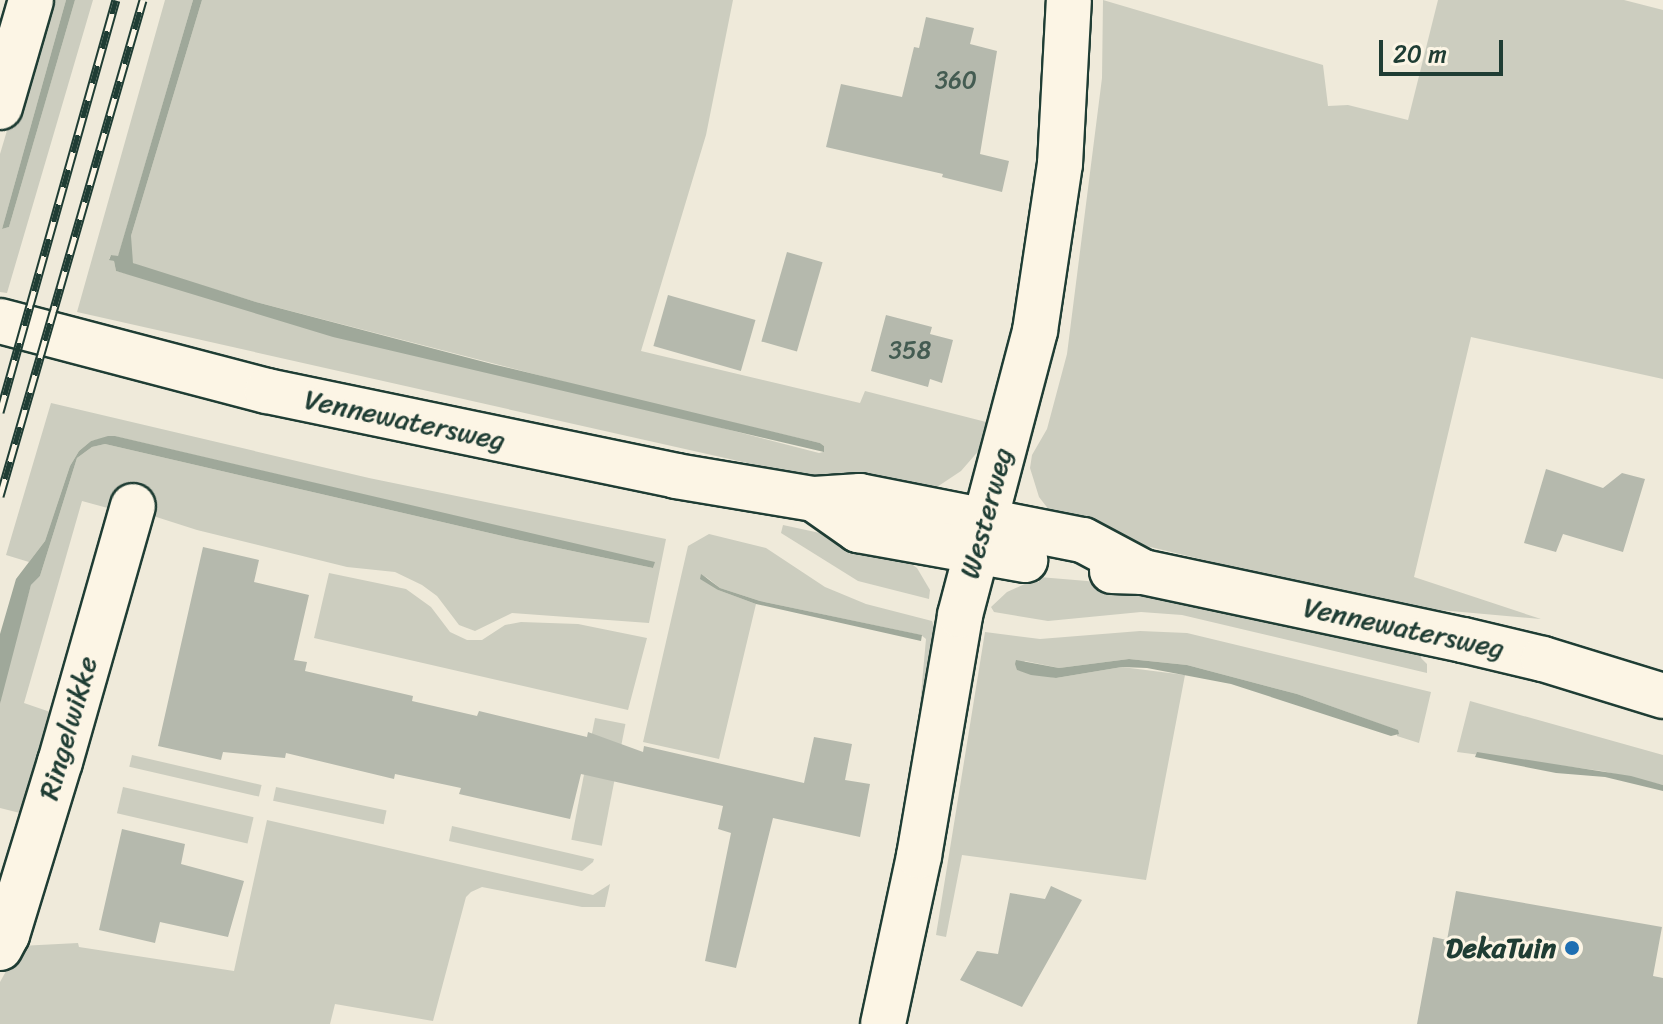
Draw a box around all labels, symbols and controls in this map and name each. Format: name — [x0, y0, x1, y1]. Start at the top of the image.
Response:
scale bar — [1383, 24, 1507, 74]
text: 20 m — [1393, 33, 1447, 75]
house number: 360 — [935, 67, 977, 95]
house number: 358 — [889, 337, 931, 365]
street label: Vennewatersweg — [302, 382, 508, 458]
street label: Westerweg — [952, 444, 1020, 582]
street label: Vennewatersweg — [1301, 590, 1507, 666]
street label: Ringelwikke — [32, 652, 104, 804]
place label: DekaTuin — [1446, 931, 1556, 965]
marker: DekaTuin — [1563, 939, 1581, 957]

